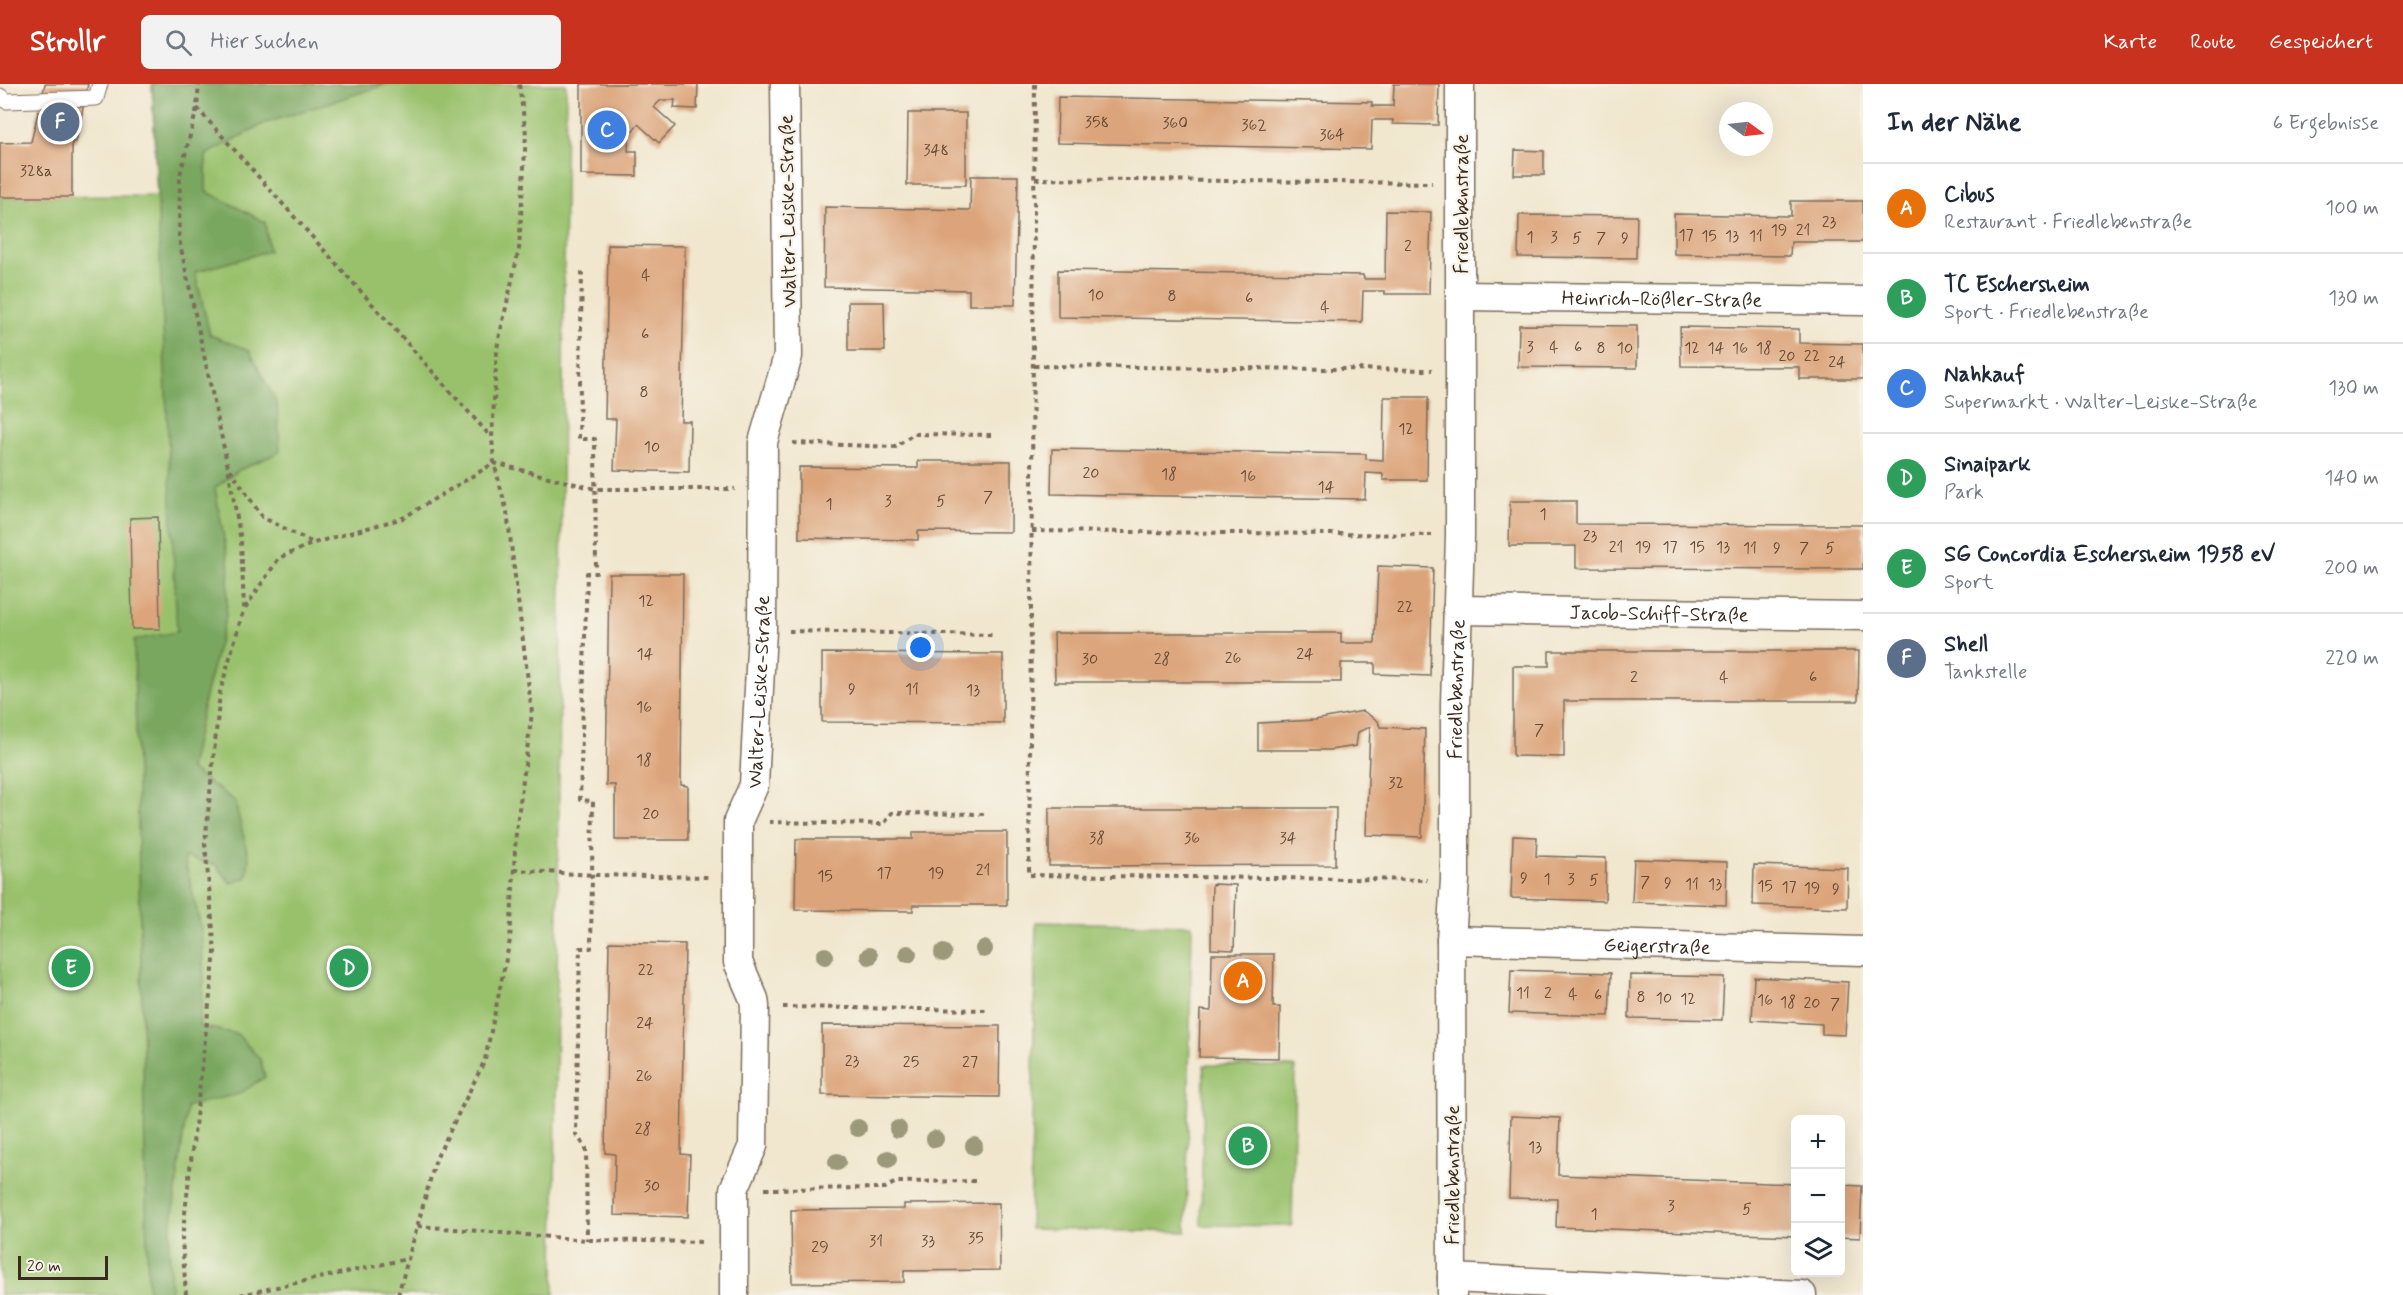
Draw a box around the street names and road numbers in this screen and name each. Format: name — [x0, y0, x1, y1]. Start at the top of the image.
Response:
street label: Walter-Leiske-Straße — [773, 114, 804, 308]
street label: Friedlebenstraße — [1449, 134, 1476, 274]
street label: Heinrich-Rößler-Straße — [1561, 285, 1763, 315]
street label: Walter-Leiske-Straße — [742, 595, 777, 789]
street label: Jacob-Schiff-Straße — [1569, 600, 1749, 629]
street label: Friedlebenstraße — [1443, 619, 1473, 759]
street label: Geigerstraße — [1603, 932, 1711, 962]
street label: Friedlebenstraße — [1440, 1105, 1467, 1245]

